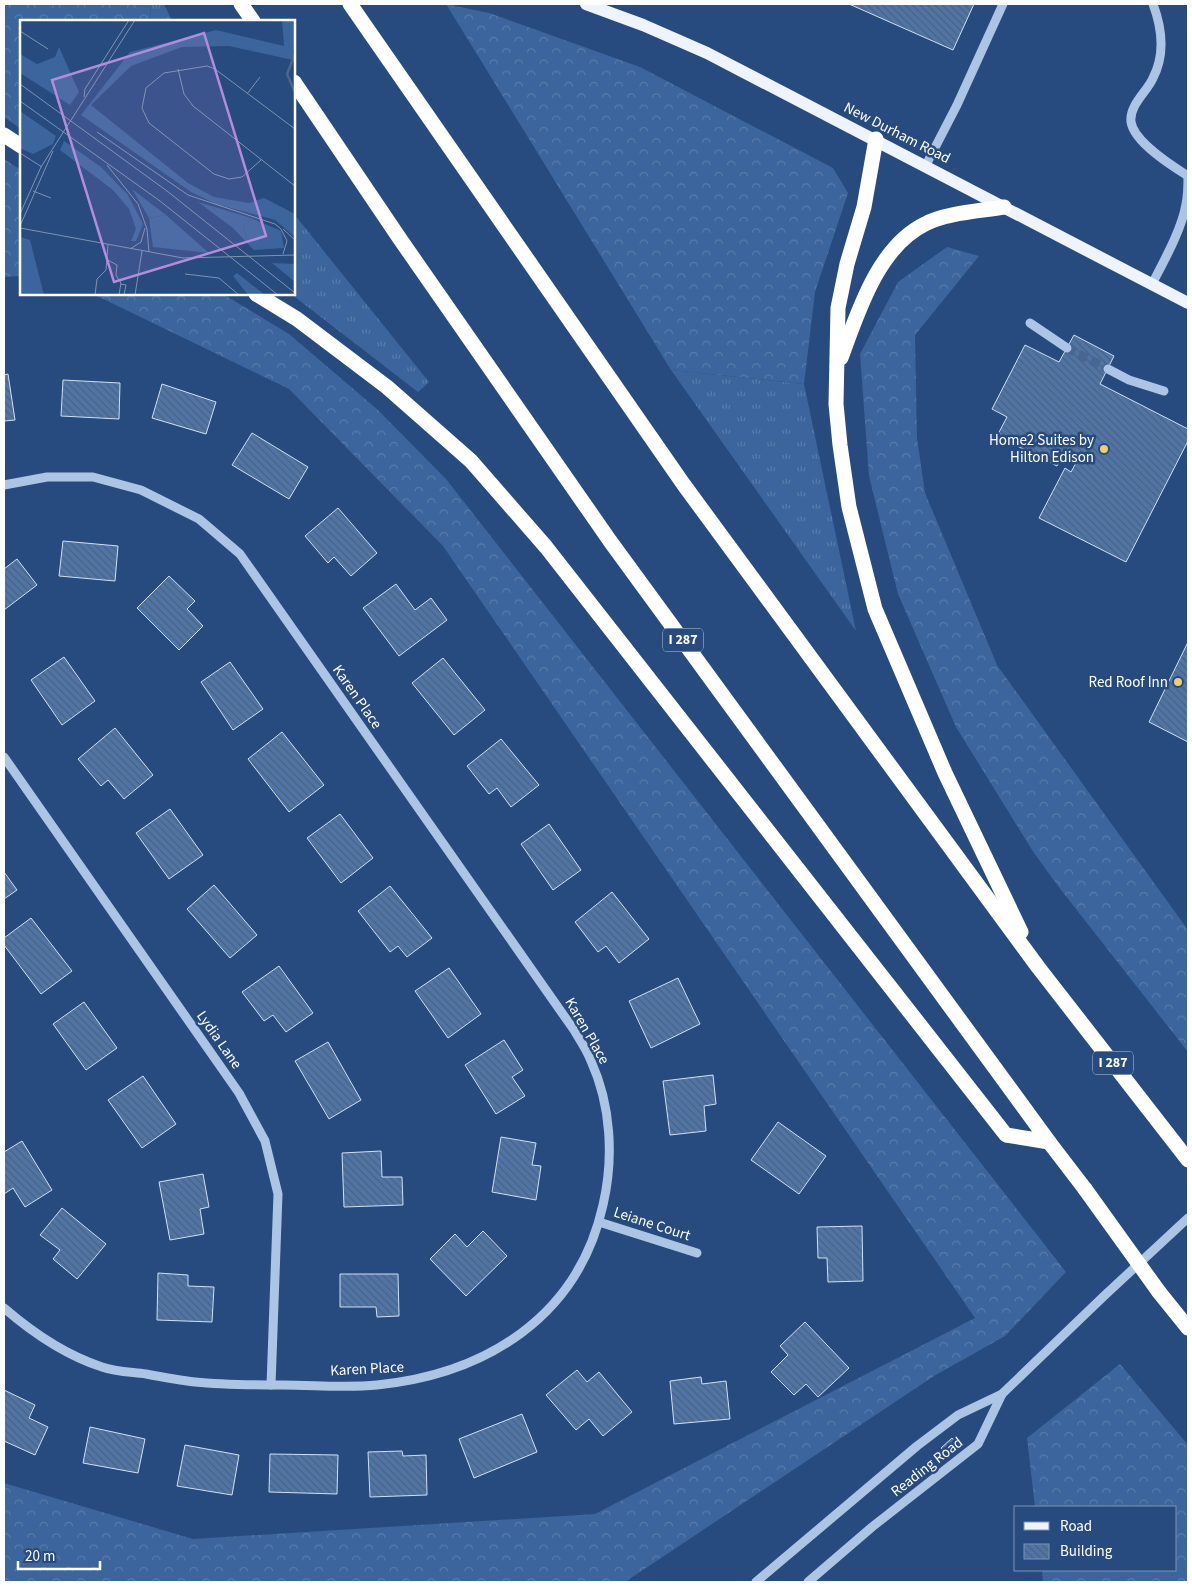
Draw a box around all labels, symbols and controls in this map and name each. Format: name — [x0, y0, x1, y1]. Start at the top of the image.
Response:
inset map — [20, 20, 295, 295]
street label: New Durham Road — [840, 97, 954, 169]
place label: Home2 Suites by Hilton Edison — [989, 430, 1094, 468]
marker: Home2 Suites by Hilton Edison — [1098, 443, 1110, 455]
road number: I 287 — [663, 628, 703, 652]
street label: Karen Place — [327, 661, 387, 733]
place label: Red Roof Inn — [1089, 672, 1168, 693]
marker: Red Roof Inn — [1172, 676, 1184, 688]
street label: Karen Place — [559, 994, 615, 1068]
street label: Lydia Lane — [191, 1007, 247, 1073]
road number: I 287 — [1093, 1052, 1133, 1074]
street label: Leiane Court — [611, 1202, 693, 1246]
street label: Karen Place — [330, 1357, 404, 1381]
street label: Reading Road — [887, 1432, 967, 1502]
legend — [1014, 1506, 1177, 1571]
text: Road — [1060, 1516, 1092, 1537]
scale bar — [18, 1538, 100, 1570]
text: Building — [1060, 1541, 1113, 1562]
text: 20 m — [25, 1546, 55, 1567]

